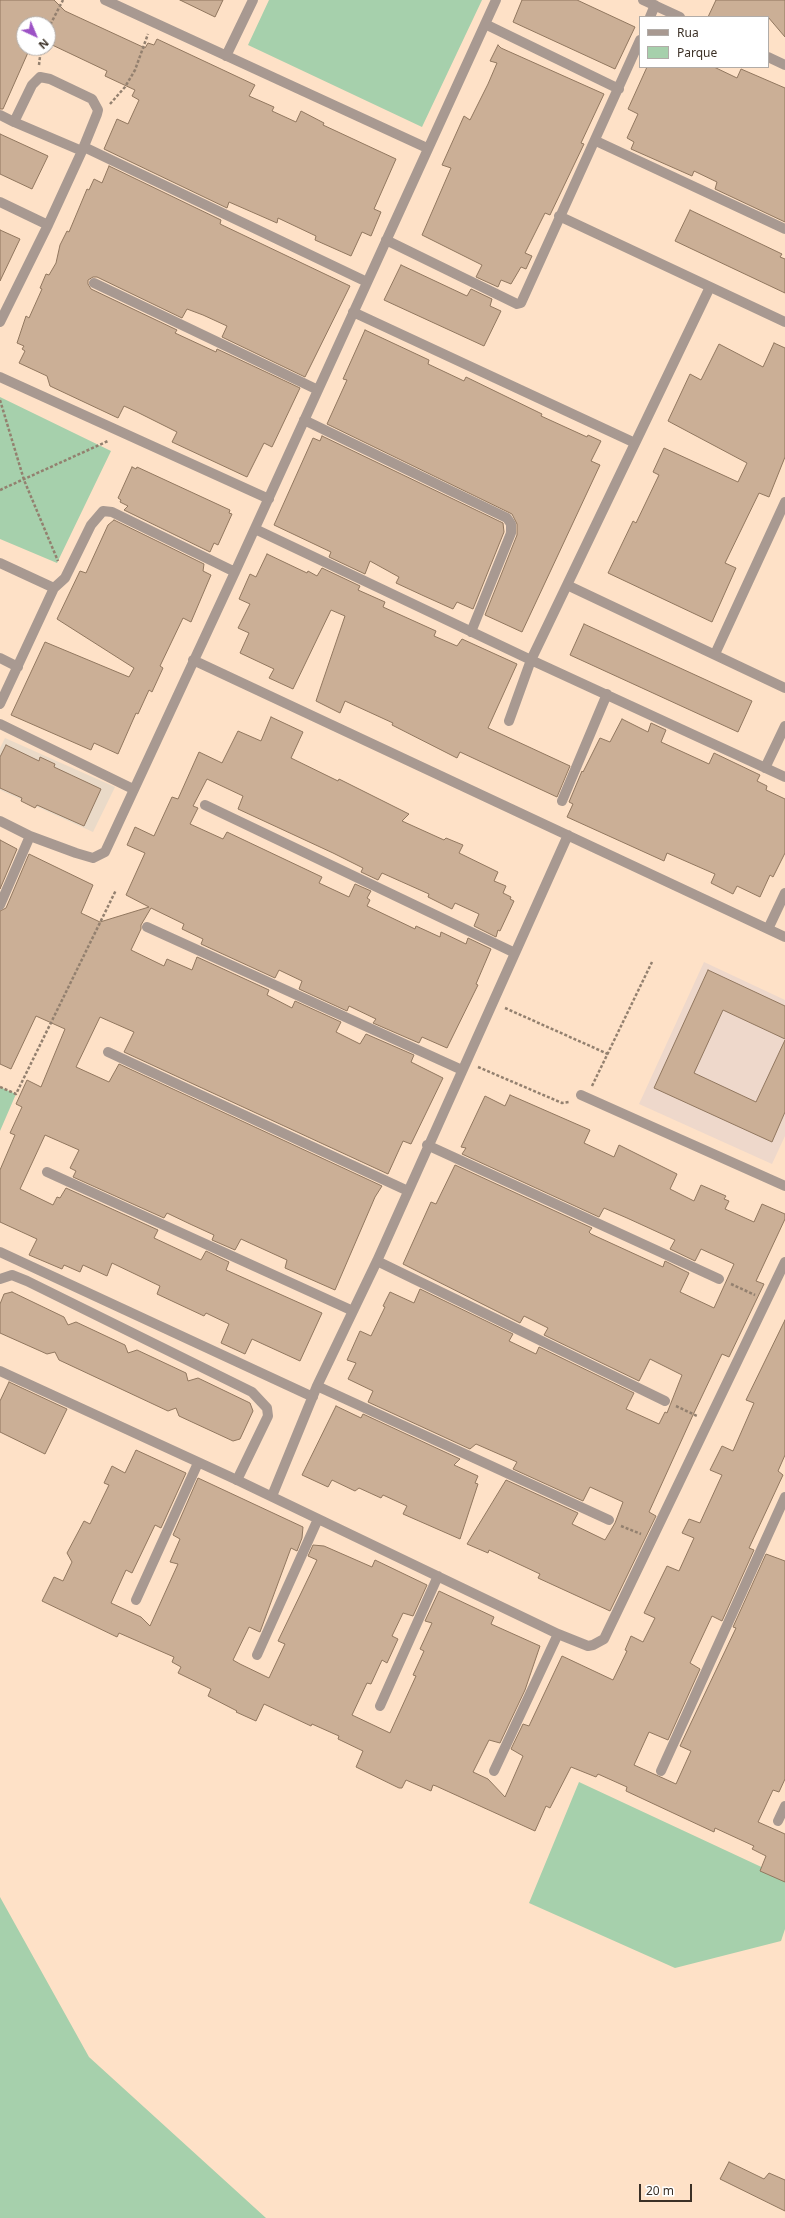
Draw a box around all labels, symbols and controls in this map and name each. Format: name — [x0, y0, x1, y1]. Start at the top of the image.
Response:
north arrow — [16, 16, 56, 56]
legend — [639, 16, 769, 68]
text: Rua — [677, 24, 699, 41]
text: N — [36, 36, 52, 53]
text: Parque — [677, 44, 717, 61]
scale bar — [641, 2176, 694, 2202]
text: 20 m — [646, 2182, 674, 2199]

